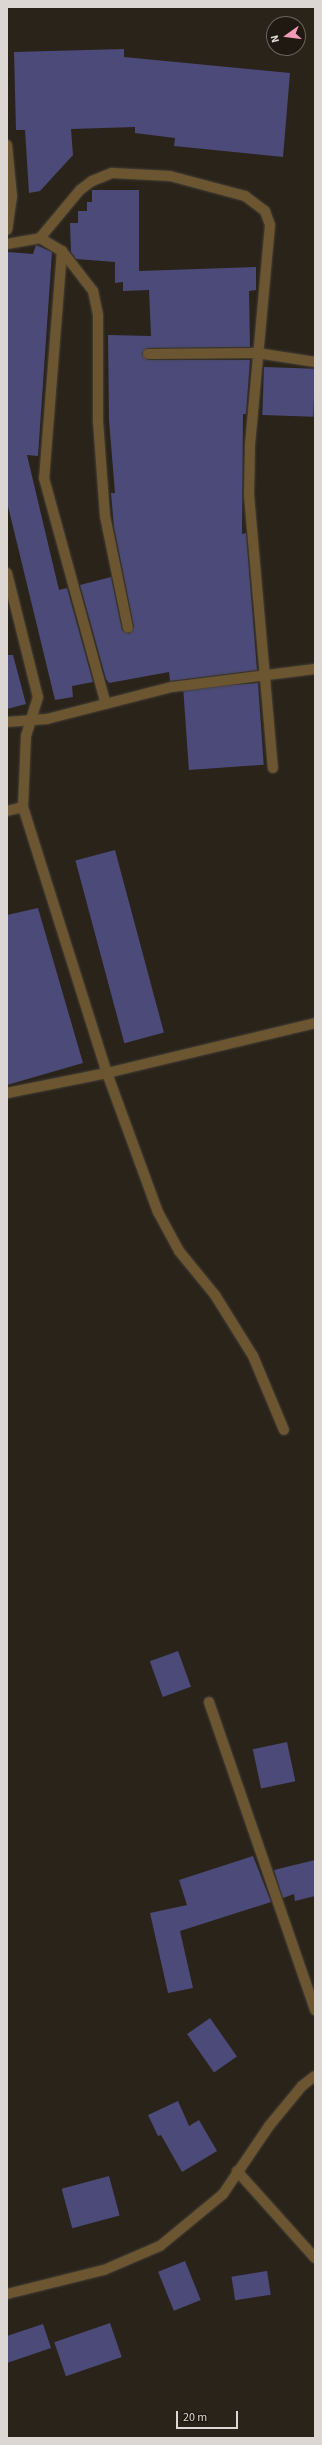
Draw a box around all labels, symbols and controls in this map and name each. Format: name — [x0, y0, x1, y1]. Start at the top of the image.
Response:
north arrow — [266, 16, 306, 56]
text: N — [267, 33, 283, 44]
scale bar — [178, 2403, 240, 2429]
text: 20 m — [183, 2409, 207, 2426]

